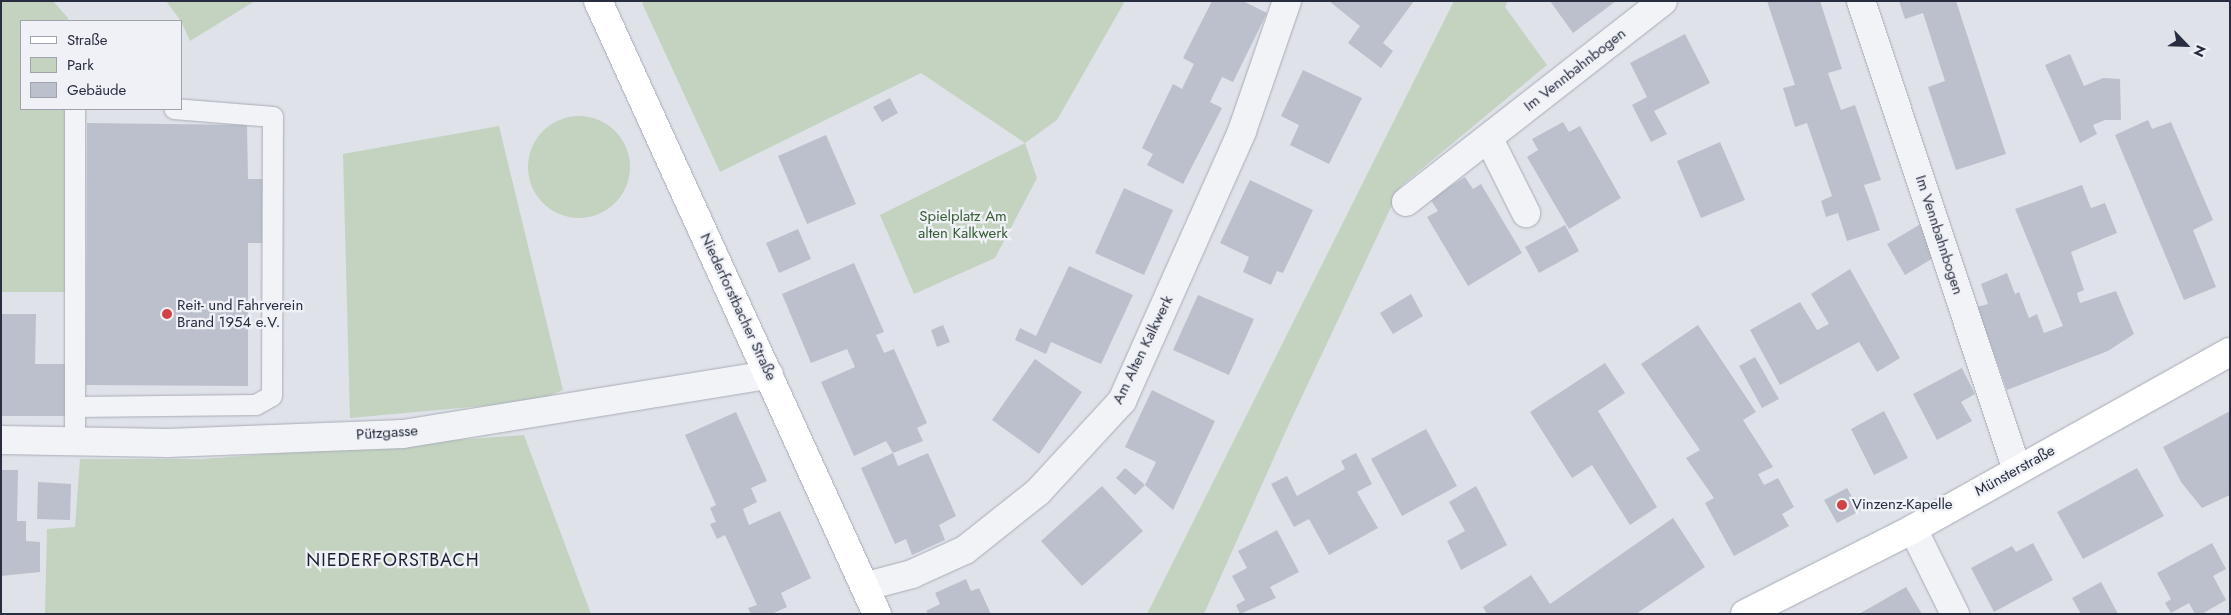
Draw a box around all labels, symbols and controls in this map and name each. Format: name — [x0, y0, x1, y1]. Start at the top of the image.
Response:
legend — [20, 20, 182, 110]
north arrow — [2161, 20, 2211, 70]
street label: Im Vennbahnbogen — [1520, 25, 1630, 115]
text: Straße — [67, 29, 107, 51]
text: N — [2188, 42, 2211, 60]
text: Park — [67, 54, 94, 76]
text: Gebäude — [67, 79, 126, 101]
street label: Im Vennbahnbogen — [1911, 173, 1967, 297]
park label: Spielplatz Am alten Kalkwerk — [918, 207, 1008, 242]
street label: Niederforstbacher Straße — [696, 230, 780, 384]
street label: Am Alten Kalkwerk — [1109, 293, 1177, 407]
place label: Reit- und Fahrverein Brand 1954 e.V. — [177, 296, 303, 331]
marker: Reit- und Fahrverein Brand 1954 e.V. — [161, 308, 173, 320]
street label: Pützgasse — [355, 422, 419, 444]
street label: Münsterstraße — [1972, 442, 2058, 500]
place label: Vinzenz-Kapelle — [1852, 496, 1953, 514]
marker: Vinzenz-Kapelle — [1836, 499, 1848, 511]
district label: NIEDERFORSTBACH — [304, 549, 482, 571]

